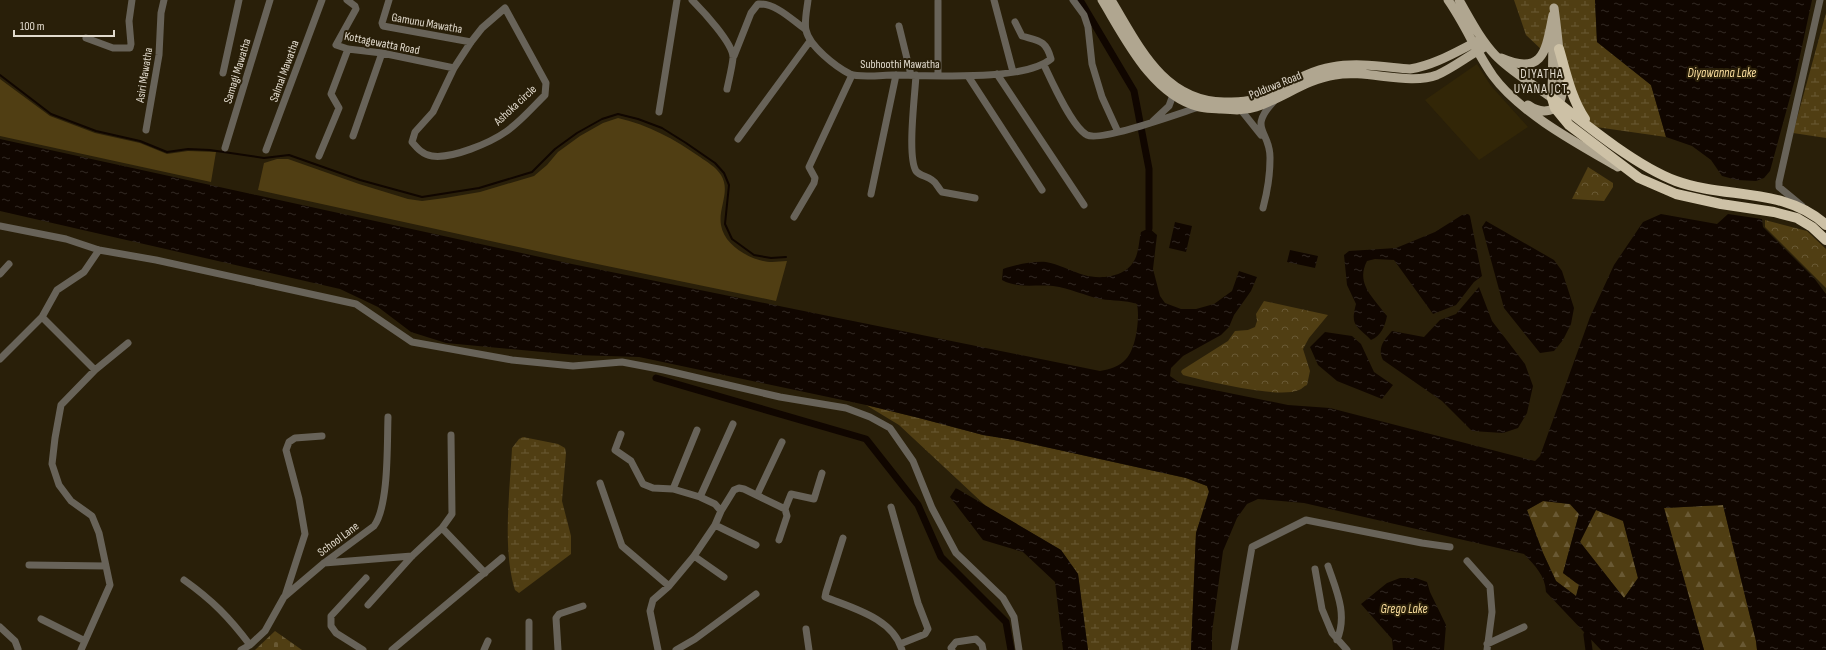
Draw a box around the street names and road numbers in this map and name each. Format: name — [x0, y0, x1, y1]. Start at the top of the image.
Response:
street label: Gamunu Mawatha — [390, 10, 464, 37]
street label: Kottagewatta Road — [343, 29, 421, 58]
street label: Samagi Mawatha — [220, 36, 255, 106]
street label: Salmal Mawatha — [266, 38, 303, 104]
street label: Asiri Mawatha — [133, 46, 156, 105]
street label: Subhoothi Mawatha — [860, 57, 940, 72]
street label: Polduwa Road — [1247, 68, 1304, 103]
street label: Ashoka circle — [490, 82, 540, 130]
street label: School Lane — [315, 519, 362, 560]

